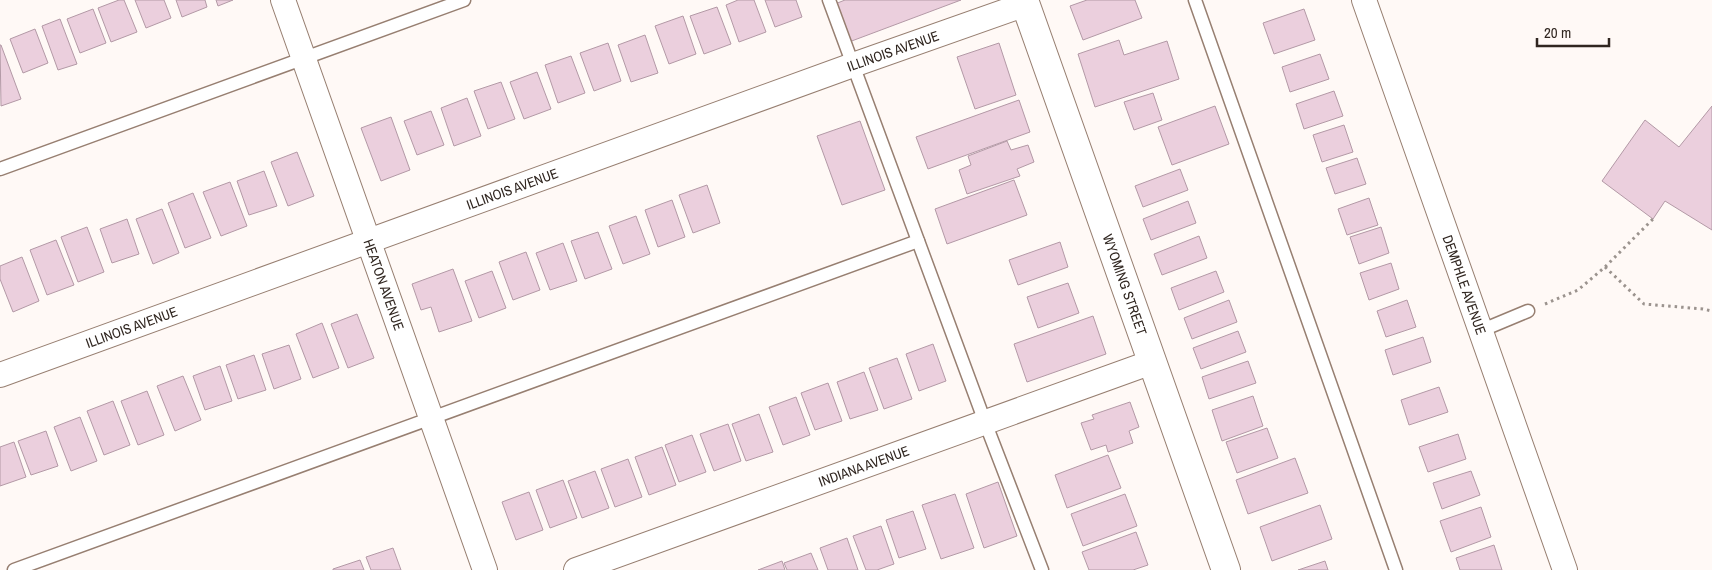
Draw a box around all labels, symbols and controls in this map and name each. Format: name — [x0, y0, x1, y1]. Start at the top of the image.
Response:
scale bar — [1537, 15, 1610, 47]
text: 20 m — [1544, 22, 1571, 43]
street label: ILLINOIS AVENUE — [845, 26, 941, 75]
street label: ILLINOIS AVENUE — [464, 164, 561, 214]
street label: WYOMING STREET — [1099, 232, 1151, 338]
street label: DEMPHLE AVENUE — [1439, 233, 1490, 337]
street label: HEATON AVENUE — [359, 236, 408, 333]
street label: ILLINOIS AVENUE — [83, 302, 180, 352]
street label: INDIANA AVENUE — [816, 441, 912, 491]

